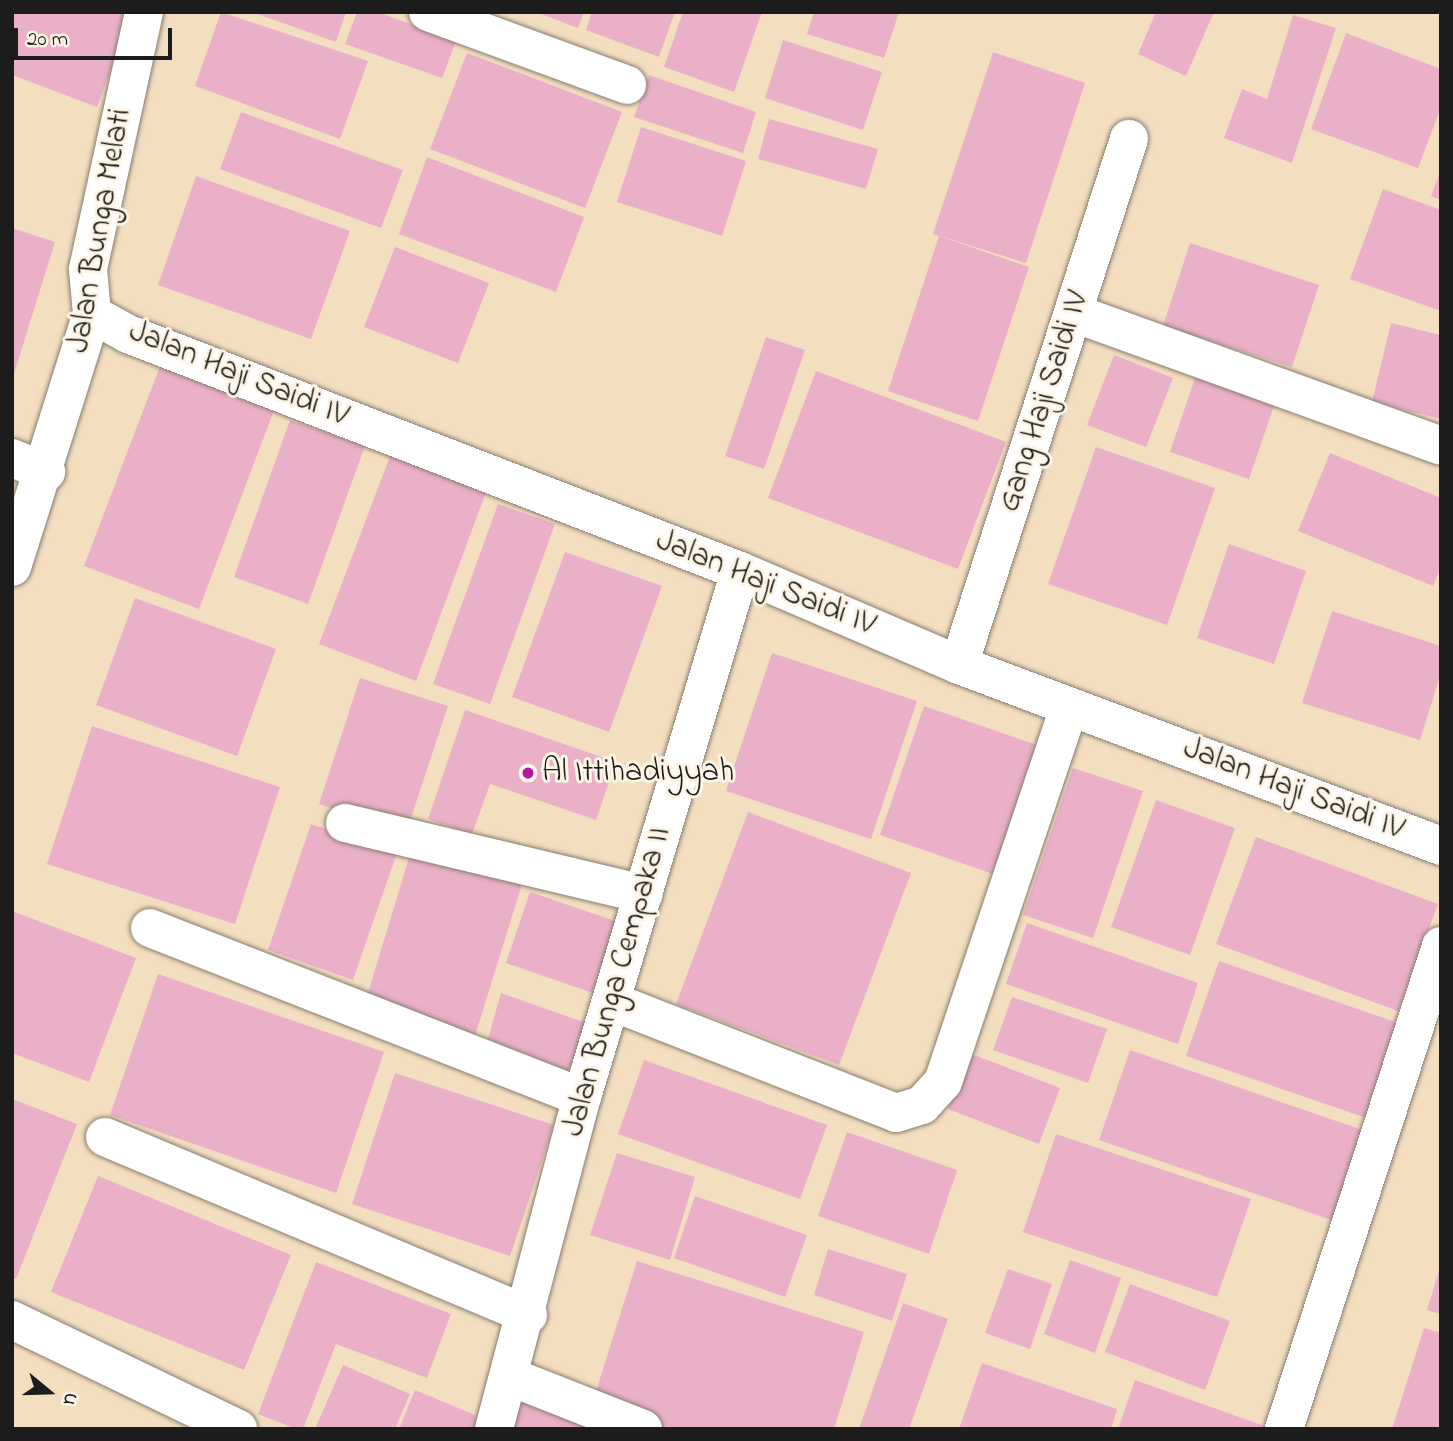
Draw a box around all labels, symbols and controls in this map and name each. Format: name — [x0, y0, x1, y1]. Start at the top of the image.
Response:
scale bar — [18, 14, 175, 58]
text: 20 m — [27, 25, 68, 55]
street label: Jalan Bunga Melati — [61, 106, 141, 356]
street label: Gang Haji Saidi IV — [991, 287, 1099, 517]
street label: Jalan Haji Saidi IV — [123, 314, 353, 436]
street label: Jalan Haji Saidi IV — [650, 523, 880, 645]
street label: Jalan Haji Saidi IV — [1177, 730, 1409, 850]
place label: Al Ittihadiyyah — [542, 754, 734, 792]
marker: Al Ittihadiyyah — [520, 765, 536, 781]
street label: Jalan Bunga Cempaka II — [555, 823, 681, 1141]
north arrow — [14, 1357, 84, 1427]
text: U — [55, 1389, 84, 1409]

